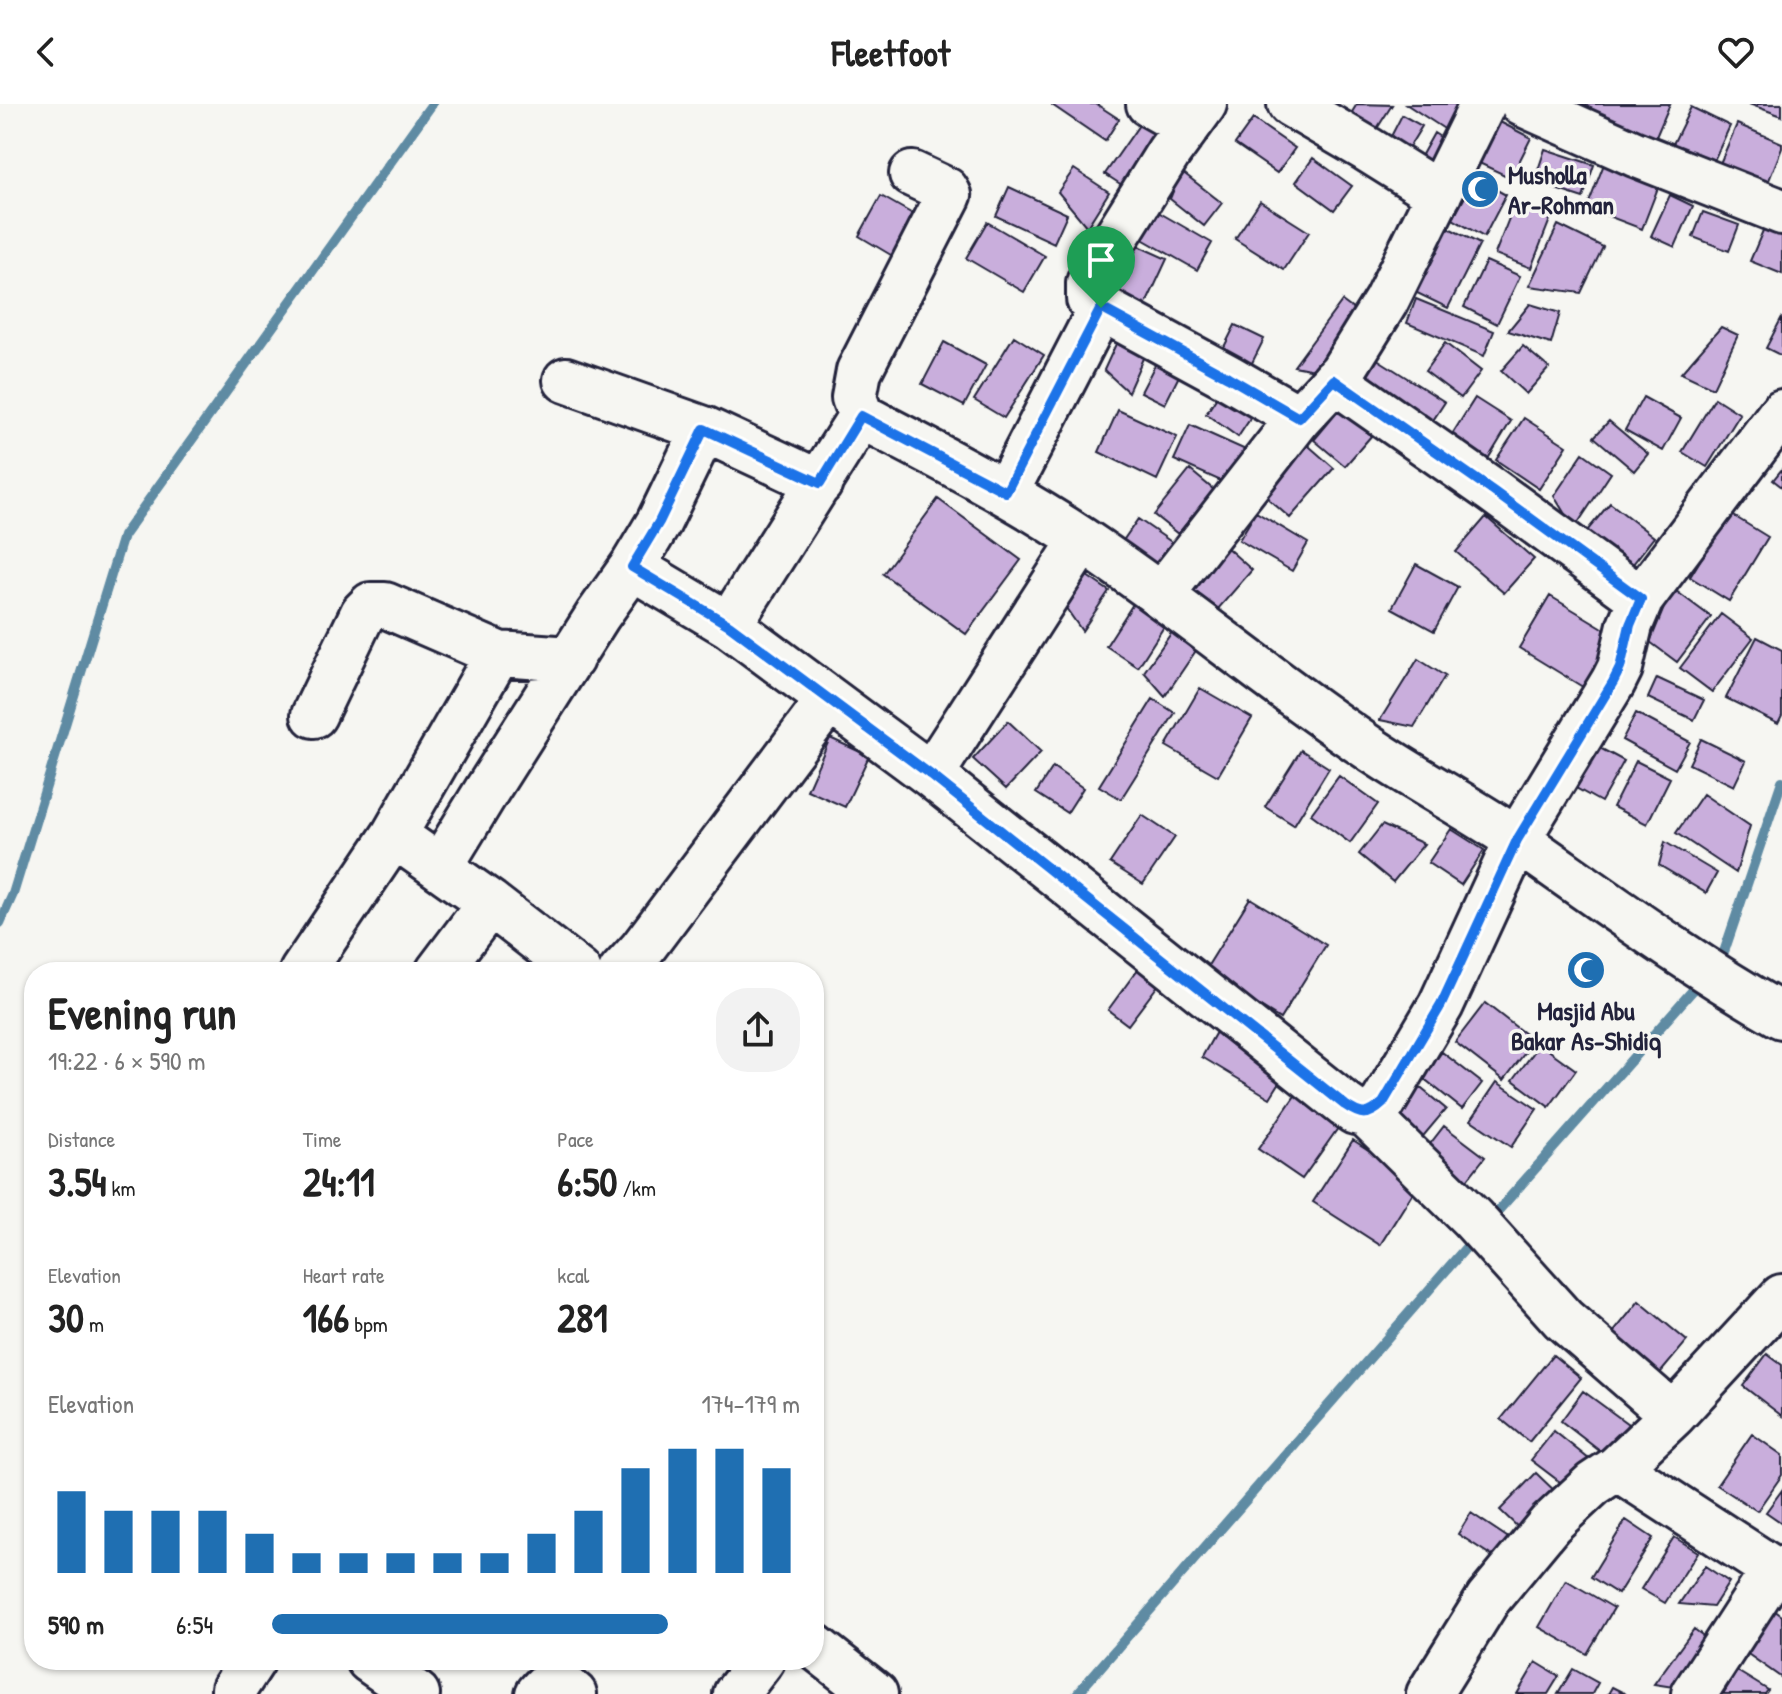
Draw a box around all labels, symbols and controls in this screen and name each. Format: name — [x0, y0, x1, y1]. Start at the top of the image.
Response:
text: Fleetfoot — [832, 28, 950, 77]
icon: back — [24, 30, 68, 74]
icon: heart — [1714, 30, 1758, 74]
place label: Musholla Ar-Rohman — [1508, 157, 1614, 222]
mosque icon: Musholla Ar-Rohman — [1459, 168, 1501, 210]
pin — [1067, 226, 1135, 308]
icon: arrive — [1079, 238, 1123, 282]
mosque icon: Masjid Abu Bakar As-Shidiq — [1565, 949, 1607, 991]
text: Evening run — [48, 983, 236, 1043]
button: share — [716, 988, 800, 1072]
place label: Masjid Abu Bakar As-Shidiq — [1511, 993, 1661, 1059]
text: 19:22 · 6 × 590 m — [48, 1043, 205, 1078]
text: Distance — [48, 1124, 115, 1154]
text: Time — [303, 1124, 342, 1154]
text: Pace — [557, 1124, 594, 1154]
text: 3.54 — [48, 1154, 106, 1208]
text: 24:11 — [303, 1154, 375, 1208]
text: 6:50 — [557, 1154, 617, 1208]
text: km — [106, 1173, 136, 1203]
text: /km — [617, 1173, 656, 1203]
text: Elevation — [48, 1260, 121, 1290]
text: Heart rate — [303, 1260, 385, 1290]
text: kcal — [557, 1260, 589, 1290]
text: 30 — [48, 1290, 84, 1344]
text: 166 — [303, 1290, 349, 1344]
text: 281 — [557, 1290, 608, 1344]
text: m — [84, 1309, 104, 1339]
text: bpm — [349, 1309, 388, 1339]
text: Elevation — [48, 1386, 134, 1421]
text: 174–179 m — [702, 1386, 800, 1421]
text: 590 m — [48, 1607, 104, 1642]
text: 6:54 — [176, 1607, 213, 1642]

